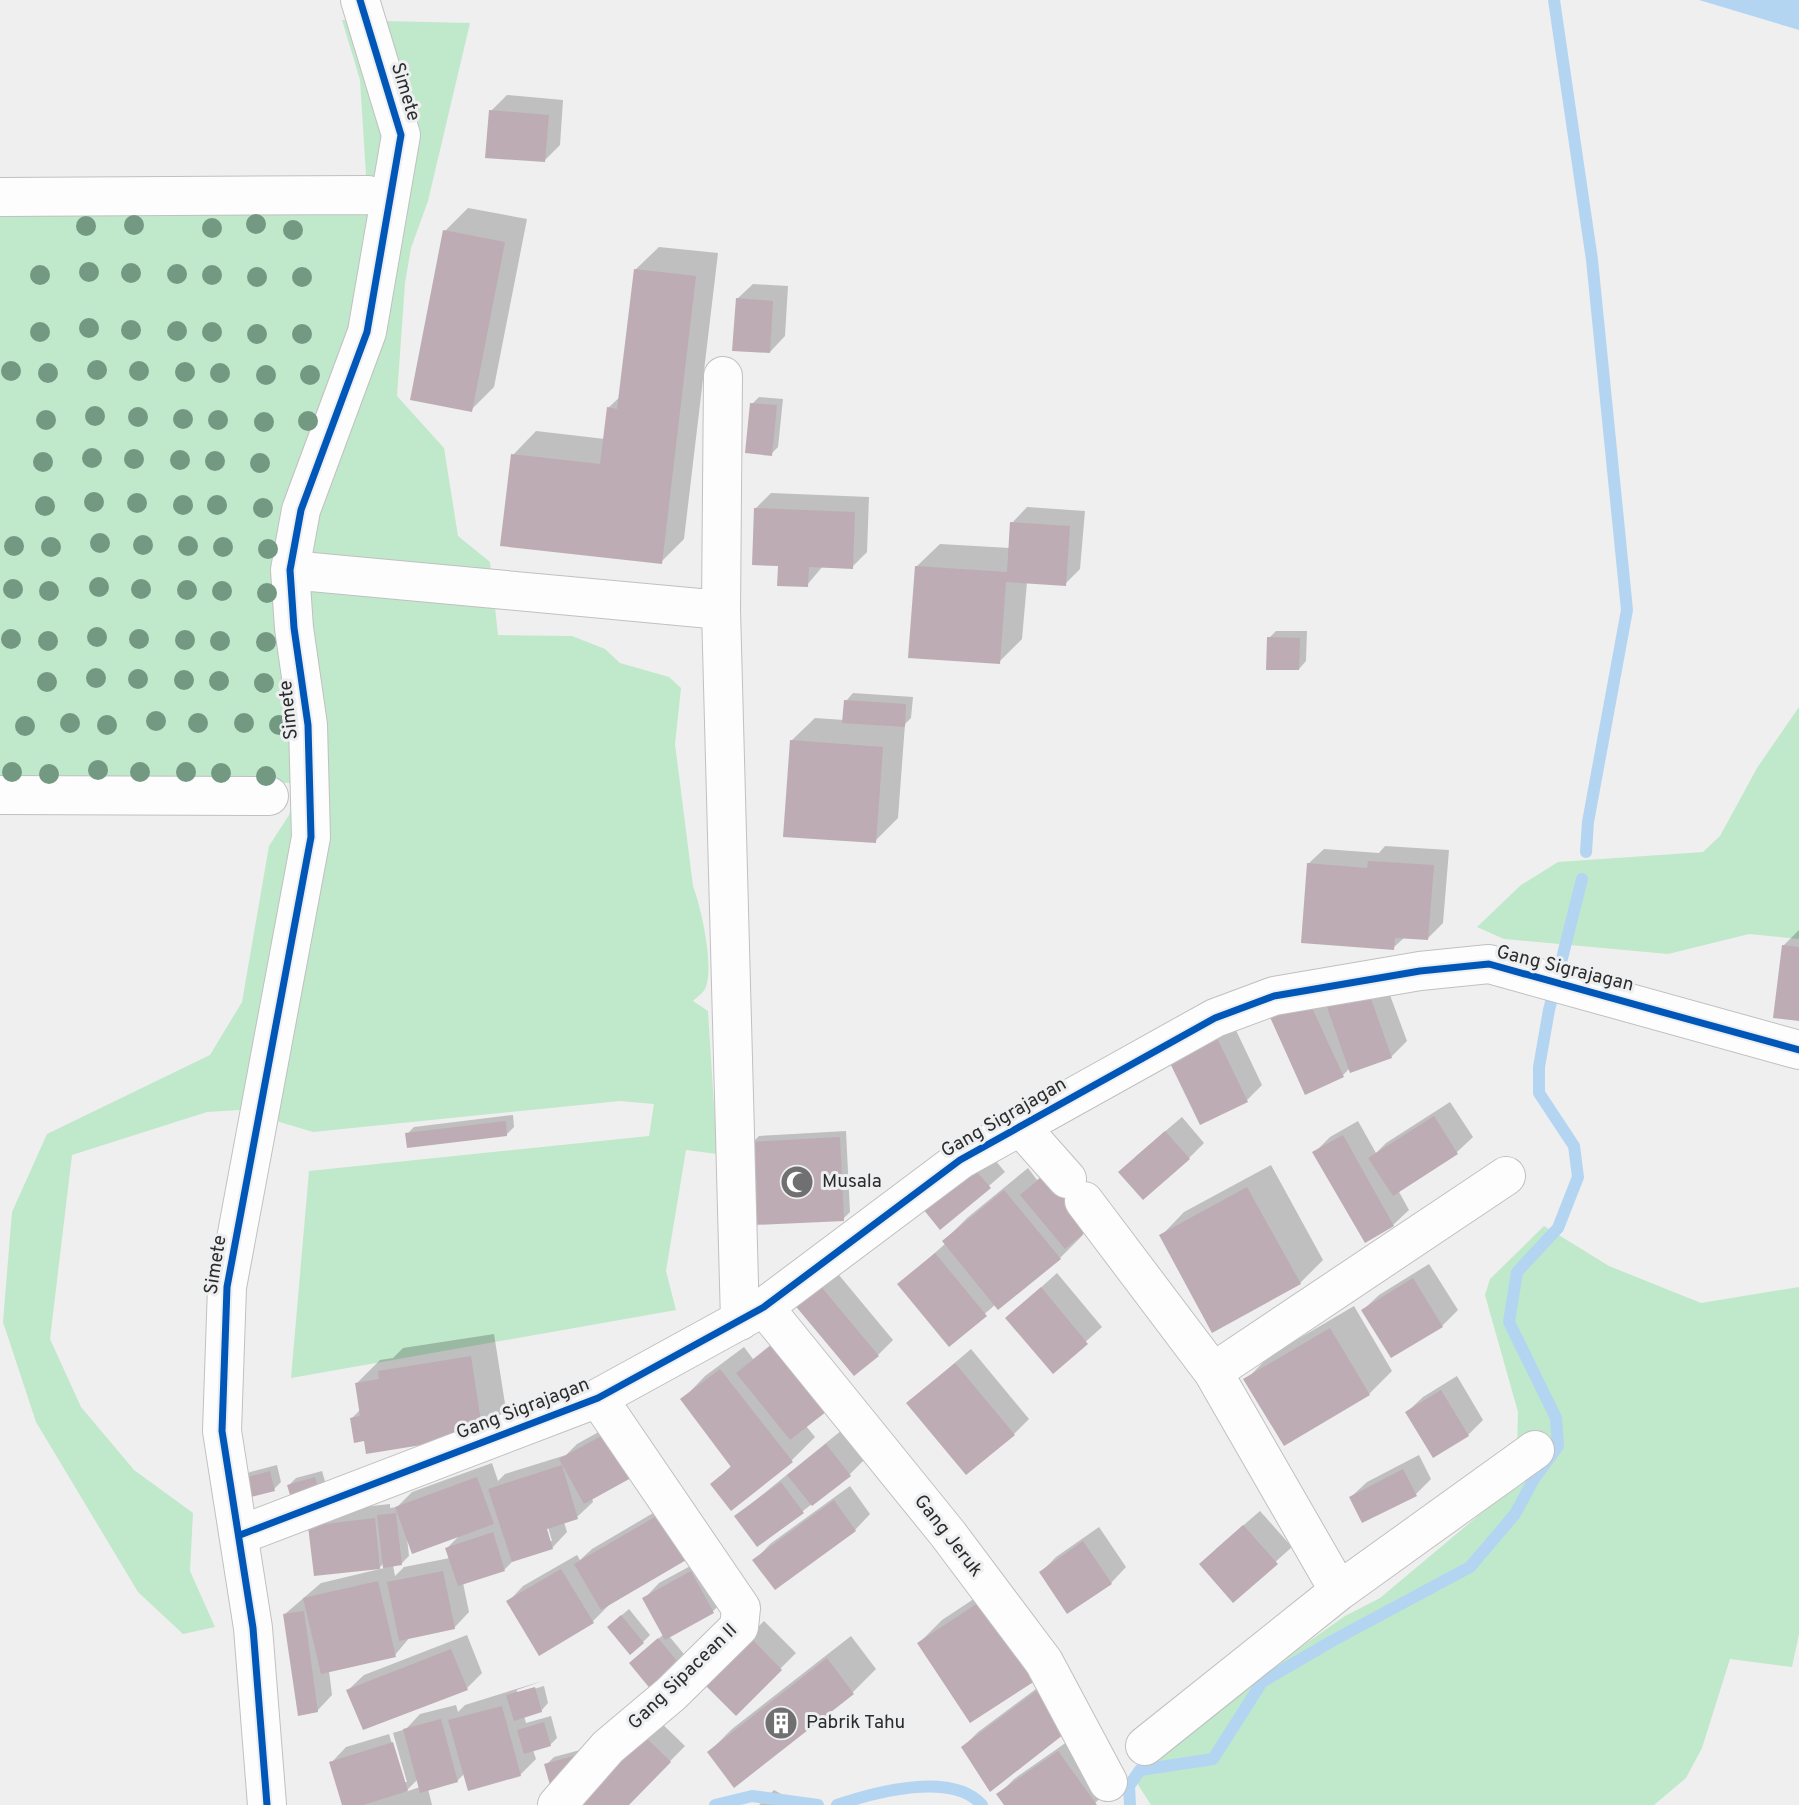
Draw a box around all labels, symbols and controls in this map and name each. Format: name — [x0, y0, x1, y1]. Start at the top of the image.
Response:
street label: Simete — [385, 60, 425, 124]
street label: Simete — [274, 679, 304, 741]
street label: Gang Sigrajagan — [1494, 940, 1636, 998]
street label: Gang Sigrajagan — [937, 1072, 1071, 1164]
mosque icon: Musala — [778, 1163, 816, 1201]
place label: Musala — [822, 1170, 882, 1194]
street label: Simete — [199, 1234, 233, 1296]
street label: Gang Sigrajagan — [453, 1373, 593, 1445]
street label: Gang Jeruk — [908, 1490, 988, 1582]
street label: Gang Sipacean II — [623, 1619, 743, 1735]
building icon: Pabrik Tahu — [762, 1704, 800, 1742]
place label: Pabrik Tahu — [806, 1711, 905, 1735]

